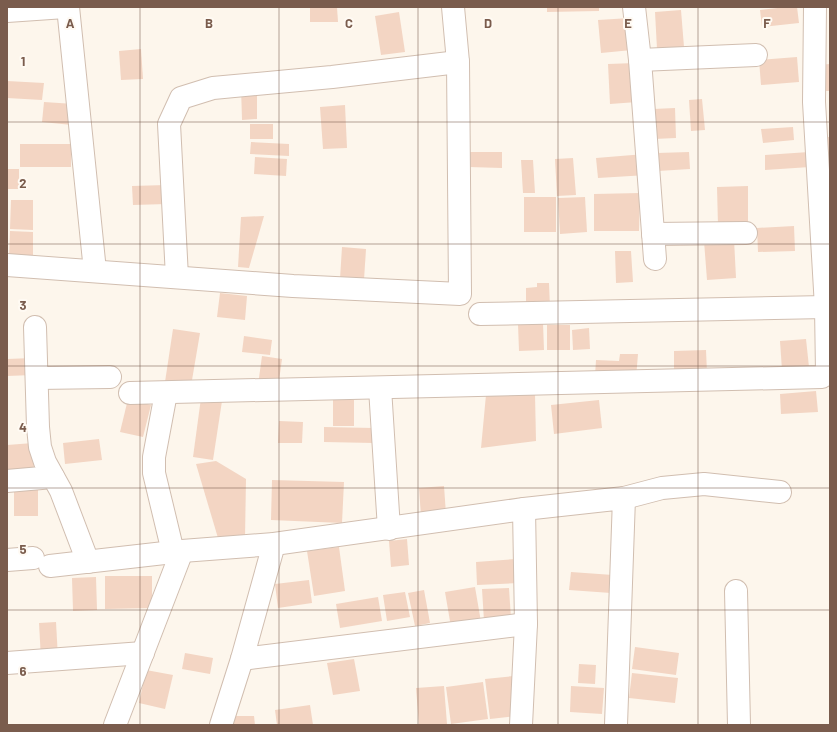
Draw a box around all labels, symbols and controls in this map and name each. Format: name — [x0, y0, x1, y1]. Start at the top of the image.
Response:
text: A — [66, 15, 75, 31]
text: B — [205, 15, 213, 31]
text: C — [345, 15, 353, 31]
text: D — [484, 15, 492, 31]
text: E — [624, 15, 632, 31]
text: F — [763, 15, 771, 31]
text: 1 — [21, 53, 25, 69]
text: 2 — [19, 175, 27, 191]
text: 3 — [19, 297, 27, 313]
text: 4 — [19, 419, 27, 435]
text: 5 — [19, 541, 27, 557]
text: 6 — [20, 663, 27, 679]

